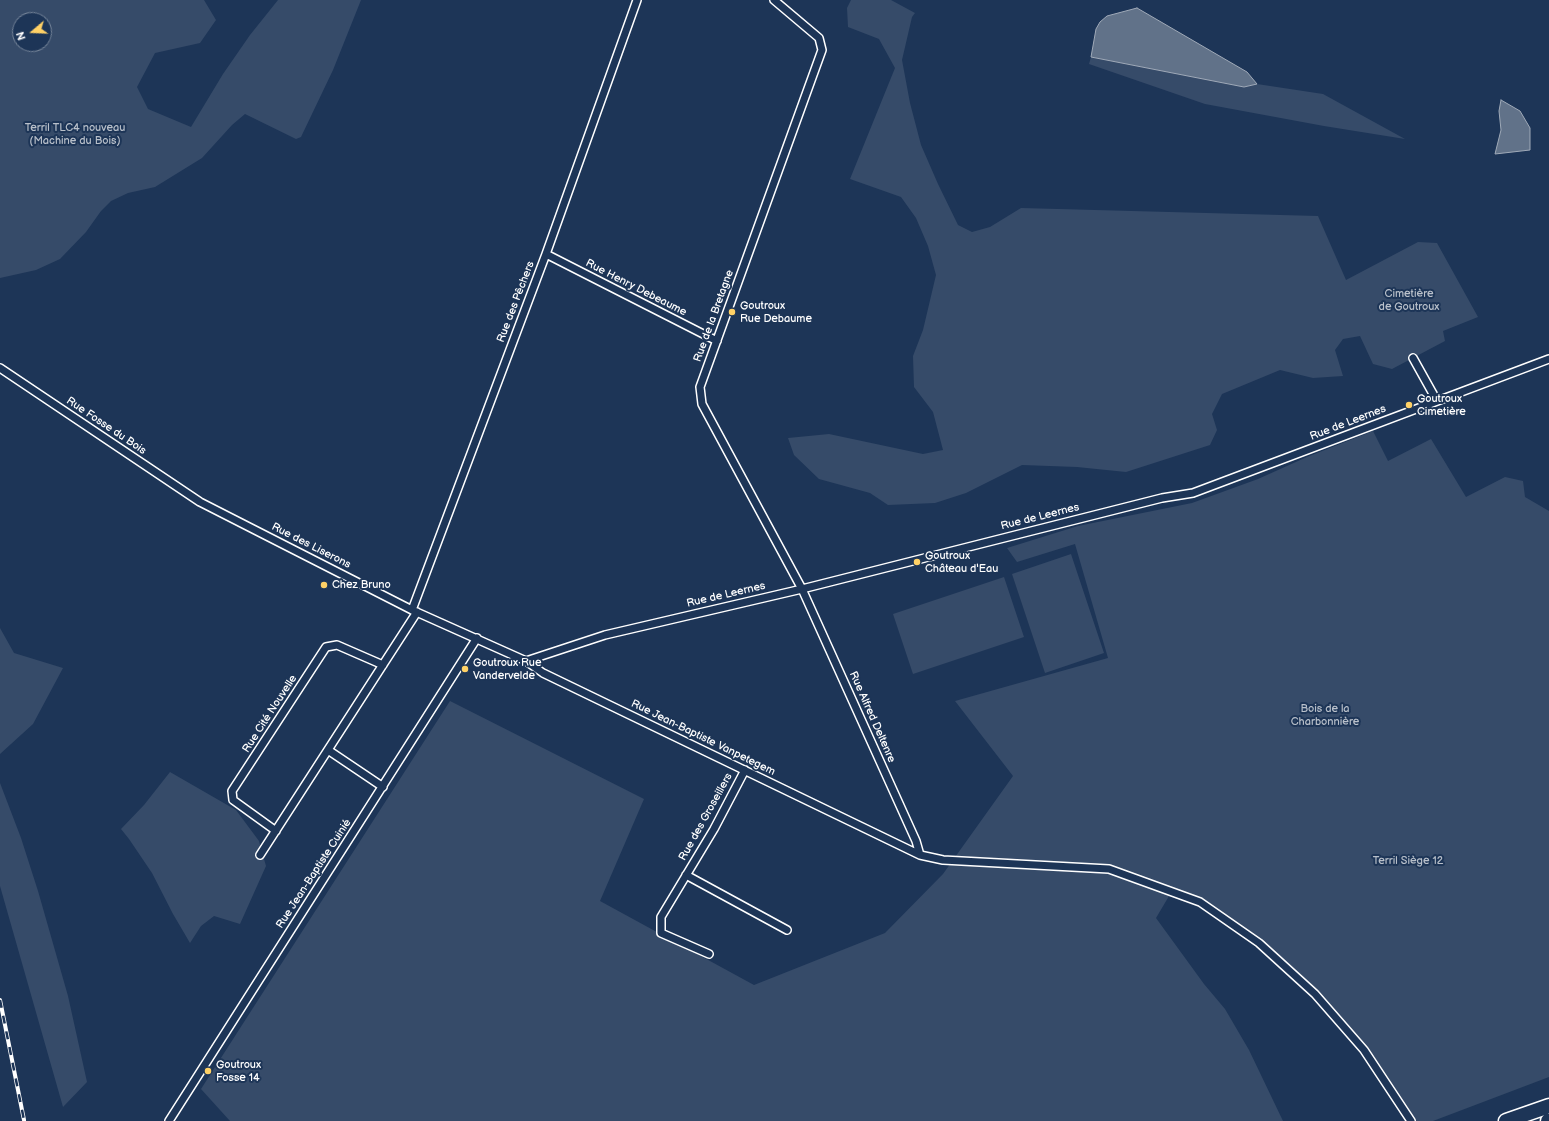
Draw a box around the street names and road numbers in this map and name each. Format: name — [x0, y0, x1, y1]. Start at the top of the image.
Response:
street label: Rue Henry Debeaume — [583, 257, 689, 319]
street label: Rue des Pêchers — [494, 260, 538, 344]
street label: Rue de la Bretagne — [691, 268, 737, 364]
street label: Rue Fosse du Bois — [64, 394, 148, 458]
street label: Rue de Leernes — [1308, 402, 1388, 444]
street label: Rue de Leernes — [999, 501, 1081, 533]
street label: Rue des Liserons — [269, 520, 353, 572]
street label: Rue de Leernes — [685, 580, 767, 610]
street label: Rue Alfred Deltenre — [846, 669, 898, 765]
street label: Rue Cité Nouvelle — [240, 673, 300, 755]
street label: Rue Jean-Baptiste Vanpetegem — [629, 697, 777, 779]
street label: Rue des Groseillers — [676, 771, 736, 863]
street label: Rue Jean-Baptiste Cuinié — [274, 817, 354, 931]

